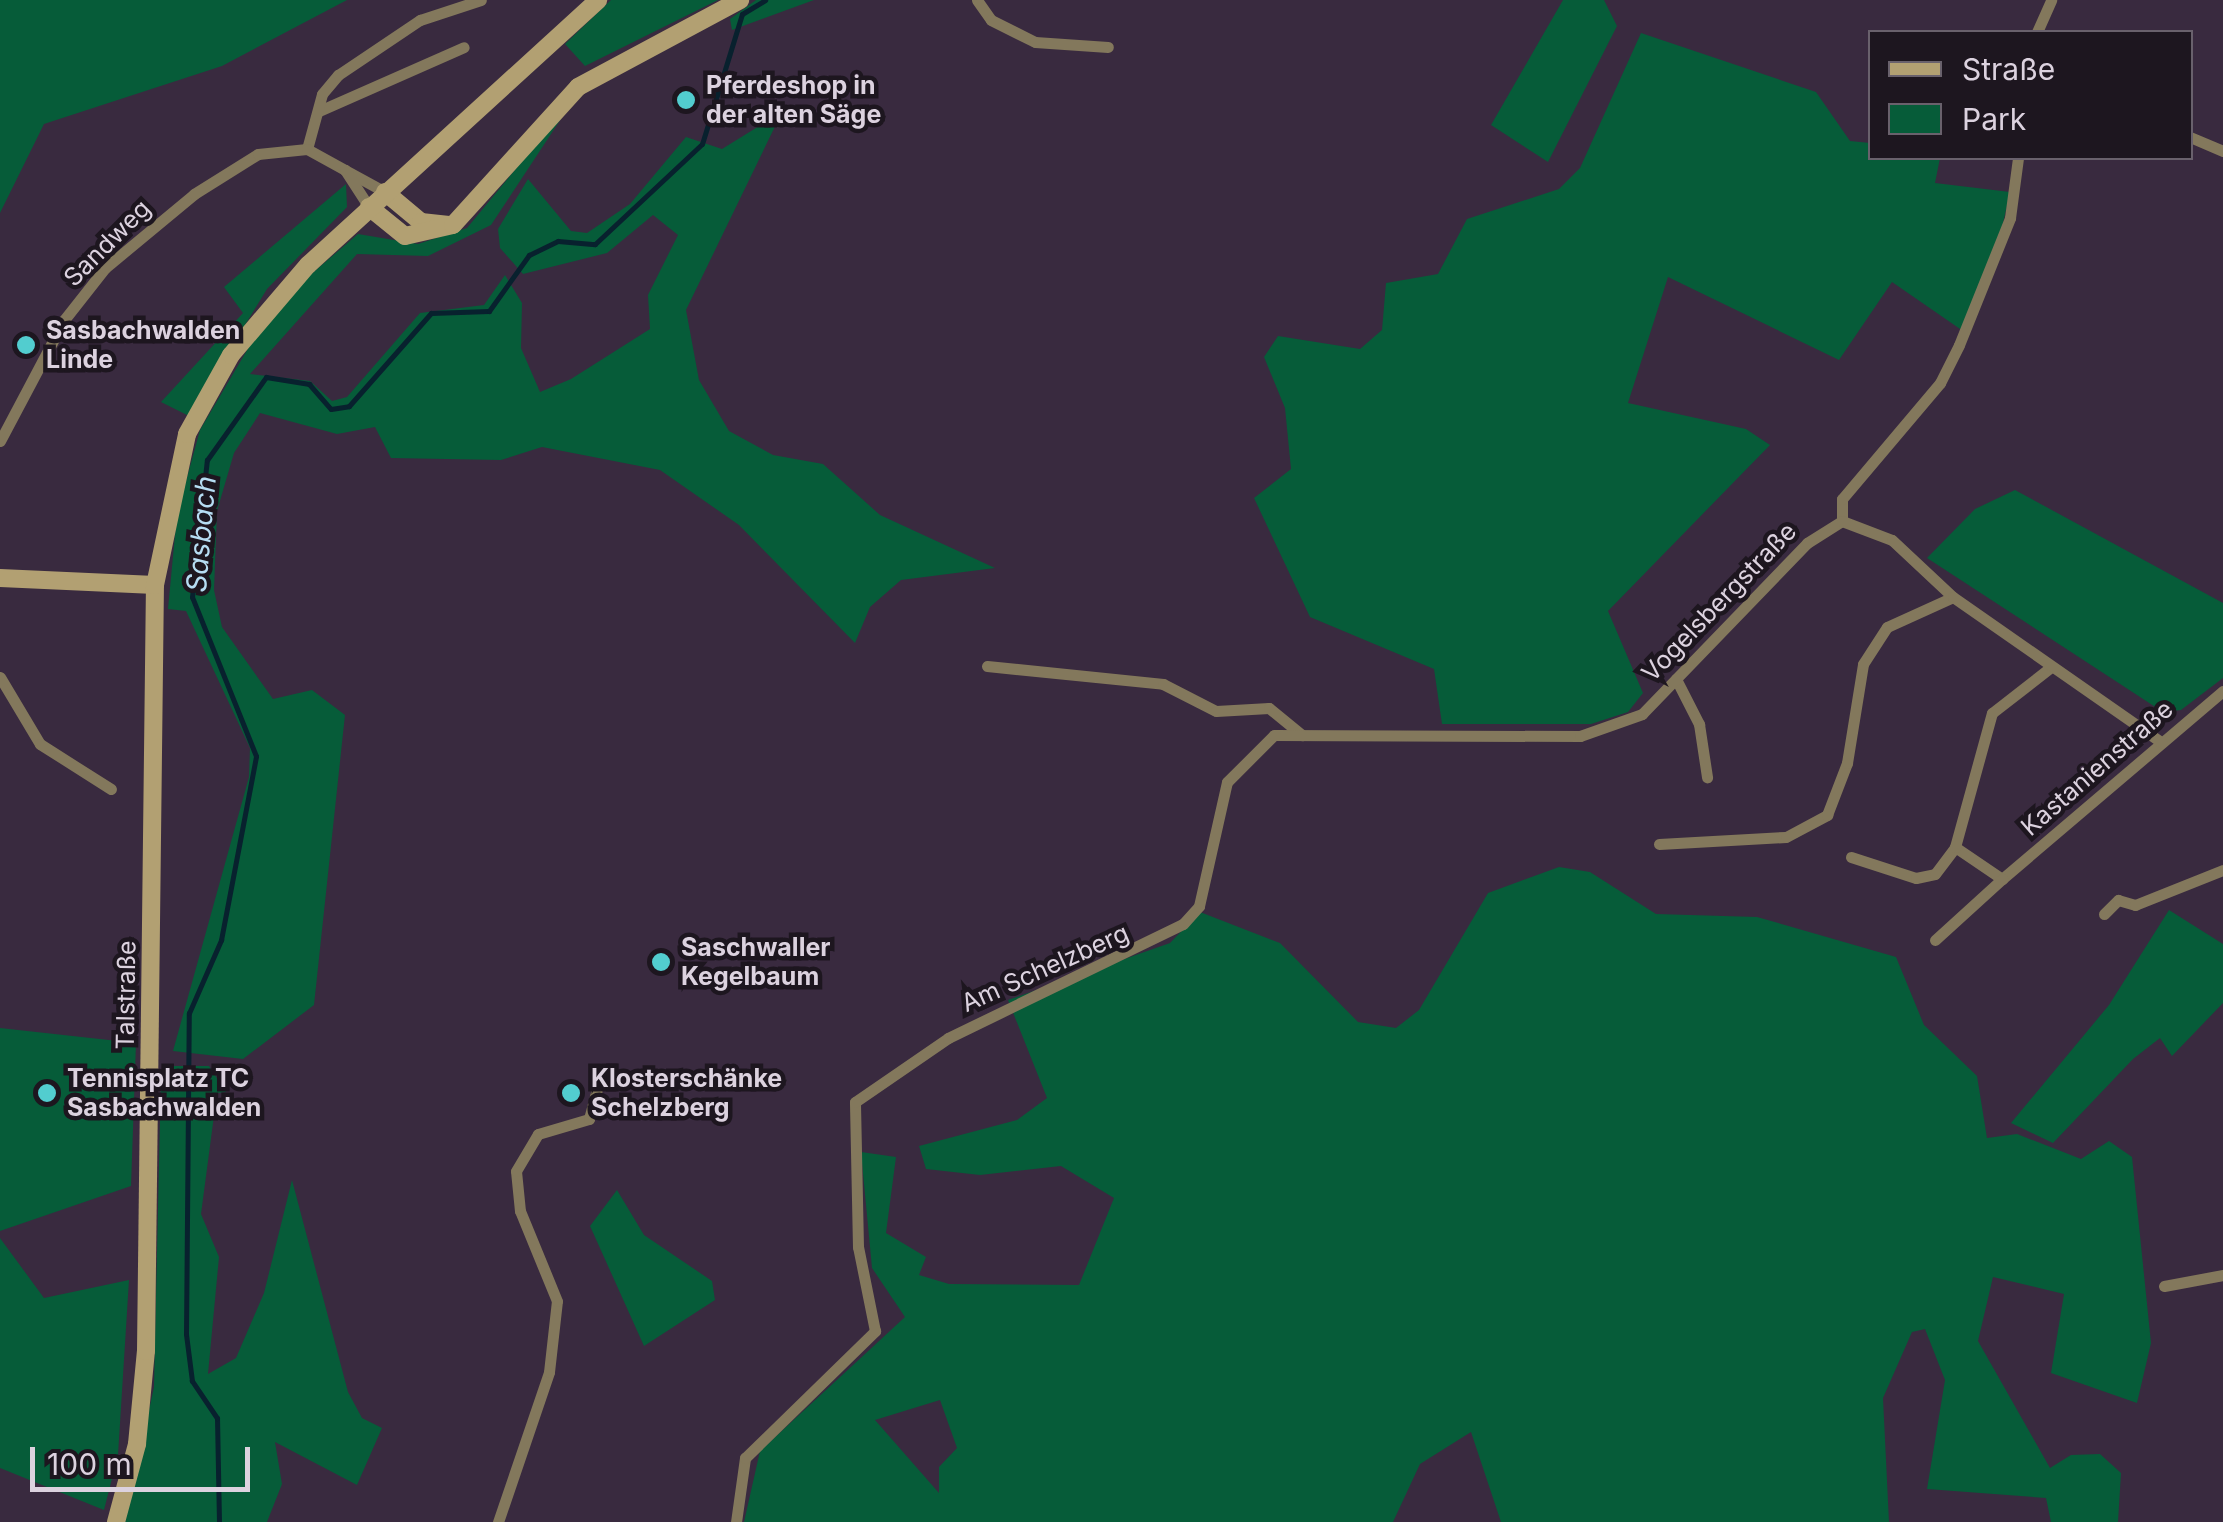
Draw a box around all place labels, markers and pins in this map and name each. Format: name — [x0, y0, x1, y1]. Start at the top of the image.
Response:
place label: Pferdeshop in der alten Säge — [706, 71, 881, 130]
marker: Pferdeshop in der alten Säge — [675, 89, 697, 111]
place label: Sasbachwalden Linde — [46, 316, 240, 375]
marker: Sasbachwalden Linde — [15, 334, 37, 356]
place label: Saschwaller Kegelbaum — [681, 933, 830, 992]
marker: Saschwaller Kegelbaum — [650, 951, 672, 973]
place label: Tennisplatz TC Sasbachwalden — [67, 1064, 261, 1123]
place label: Klosterschänke Schelzberg — [591, 1064, 782, 1123]
marker: Tennisplatz TC Sasbachwalden — [36, 1082, 58, 1104]
marker: Klosterschänke Schelzberg — [560, 1082, 582, 1104]

